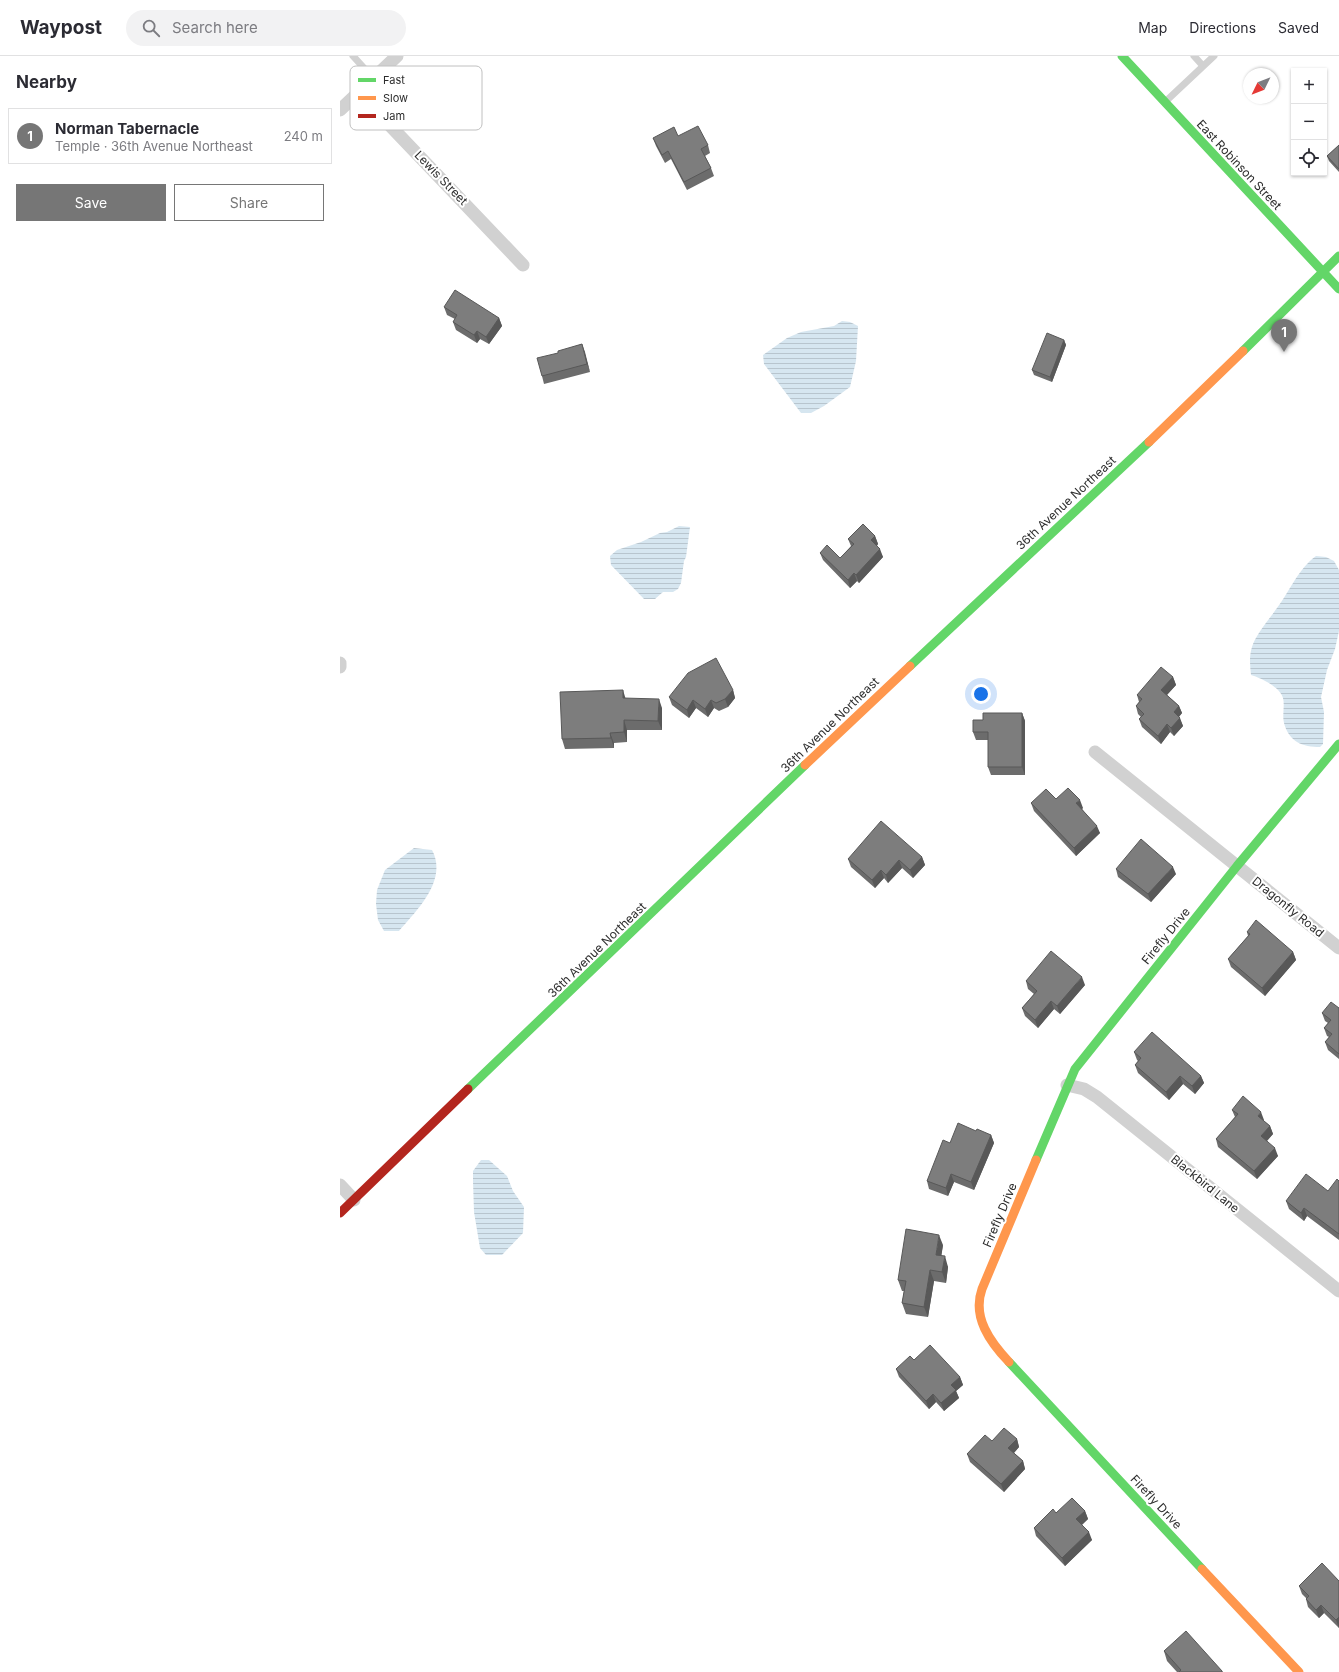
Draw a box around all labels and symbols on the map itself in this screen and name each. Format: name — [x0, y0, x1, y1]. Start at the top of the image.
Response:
legend — [350, 66, 482, 130]
north arrow — [1243, 68, 1279, 104]
text: Fast — [383, 73, 405, 87]
text: Slow — [383, 91, 408, 105]
text: Jam — [383, 109, 405, 123]
street label: East Robinson Street — [1194, 117, 1285, 213]
street label: Lewis Street — [412, 147, 471, 208]
pin: 1 — [1271, 319, 1297, 352]
street label: 36th Avenue Northeast — [1013, 452, 1119, 553]
street label: 36th Avenue Northeast — [777, 674, 882, 775]
your location — [971, 684, 991, 704]
street label: Dragonfly Road — [1249, 873, 1327, 940]
street label: 36th Avenue Northeast — [544, 899, 649, 1000]
street label: Firefly Drive — [1138, 904, 1193, 967]
street label: Blackbird Lane — [1168, 1151, 1243, 1216]
street label: Firefly Drive — [979, 1180, 1020, 1249]
street label: Firefly Drive — [1127, 1471, 1185, 1532]

